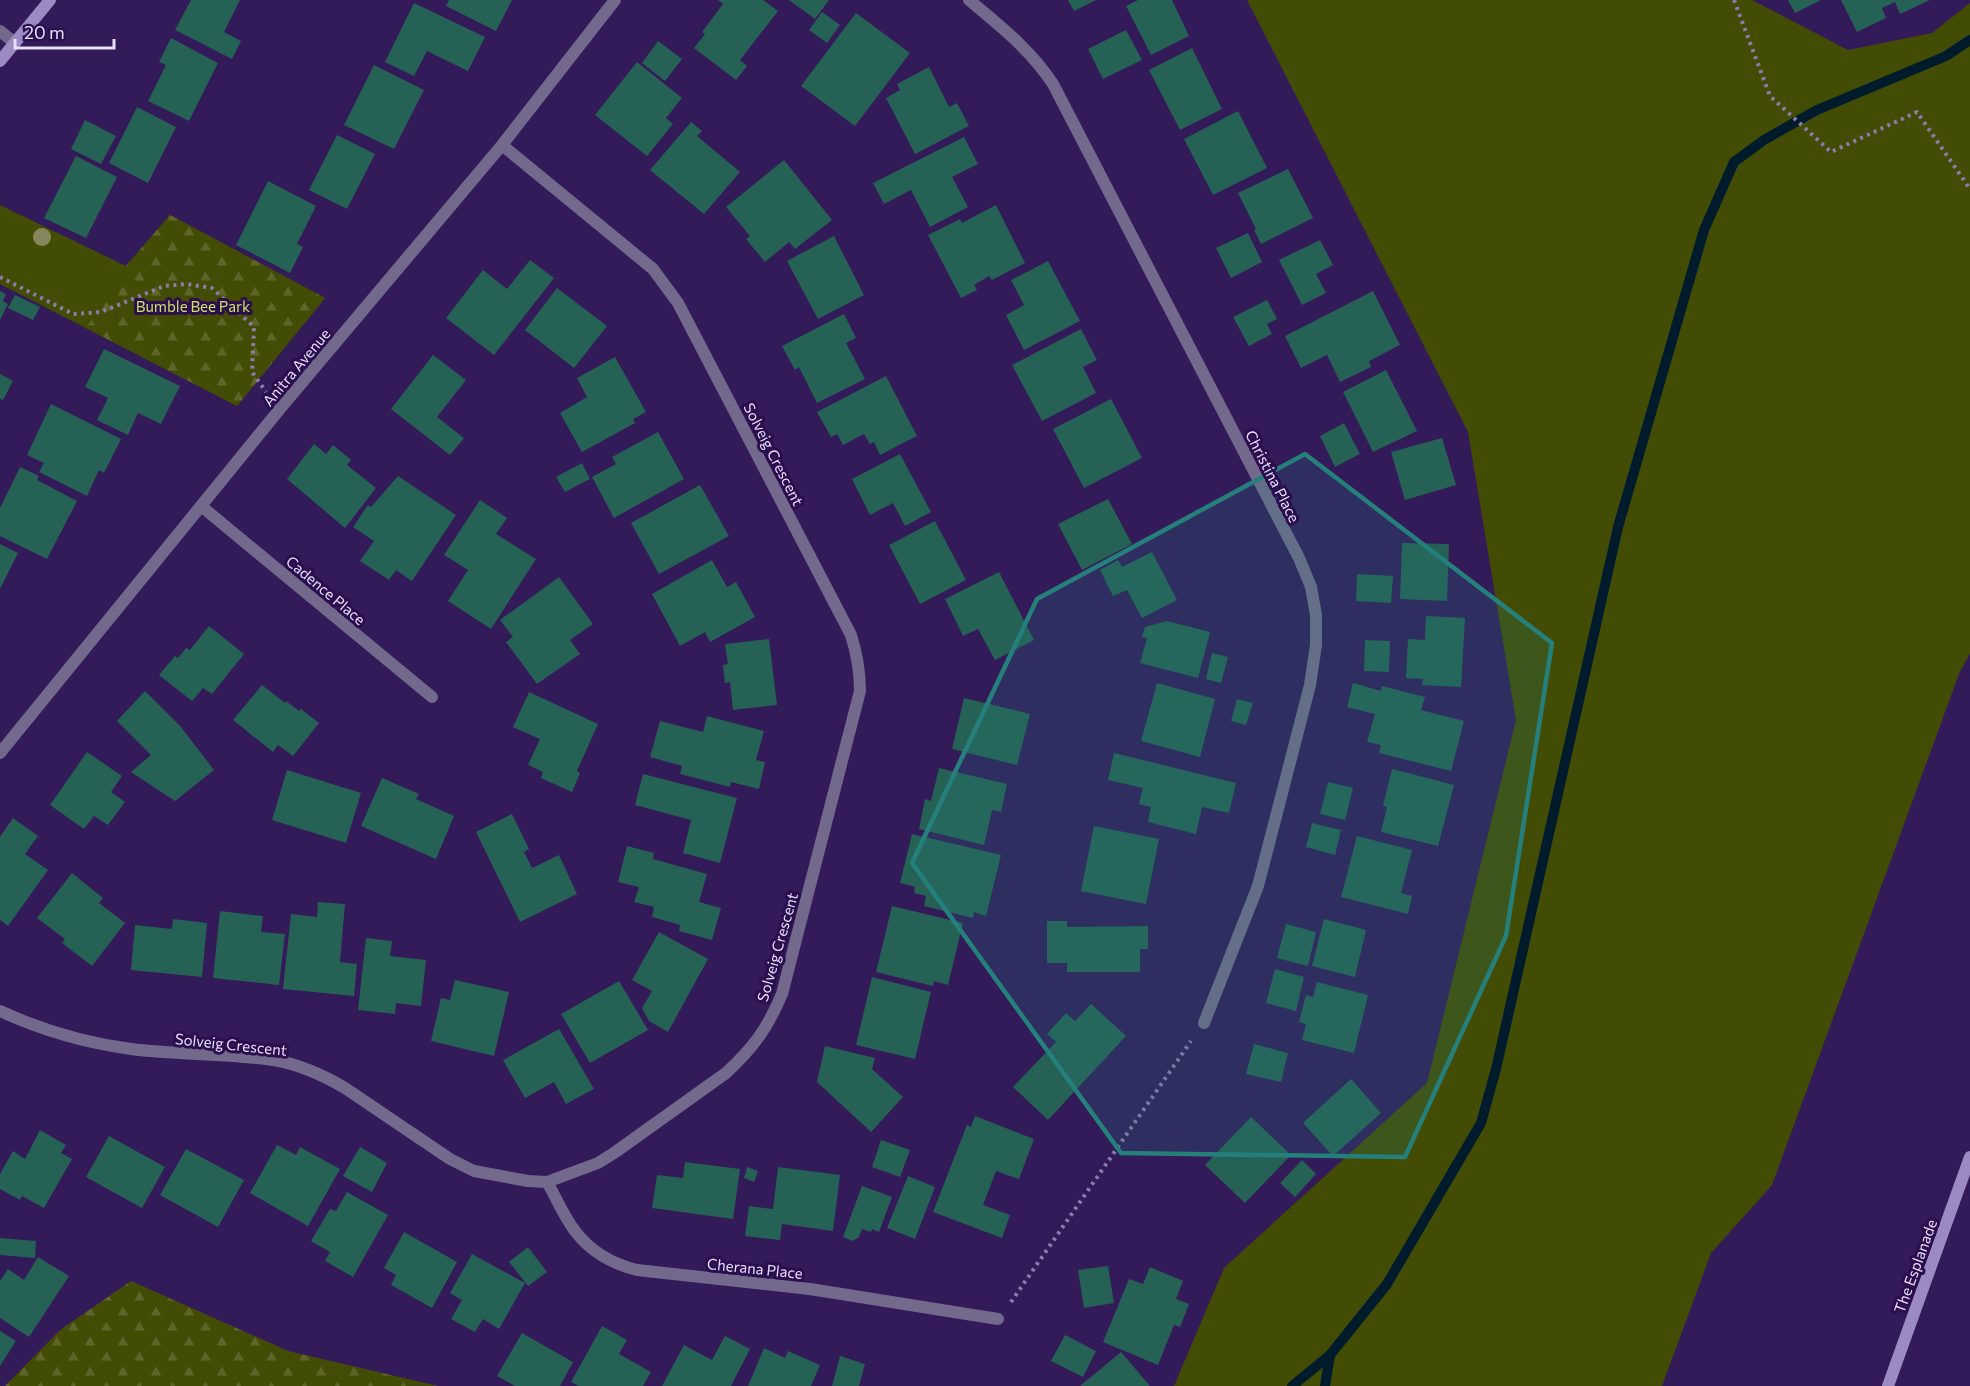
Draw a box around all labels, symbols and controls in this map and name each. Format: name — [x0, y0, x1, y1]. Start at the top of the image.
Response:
scale bar — [15, 12, 114, 50]
text: 20 m — [24, 21, 65, 43]
park label: Bumble Bee Park — [136, 297, 250, 315]
street label: Anitra Avenue — [258, 325, 334, 409]
street label: Solveig Crescent — [740, 400, 808, 508]
street label: Christina Place — [1242, 427, 1304, 525]
street label: Cadence Place — [283, 552, 369, 628]
street label: Solveig Crescent — [753, 890, 801, 1004]
street label: Solveig Crescent — [174, 1029, 288, 1059]
street label: The Esplanade — [1890, 1217, 1940, 1315]
street label: Cherana Place — [706, 1254, 804, 1282]

